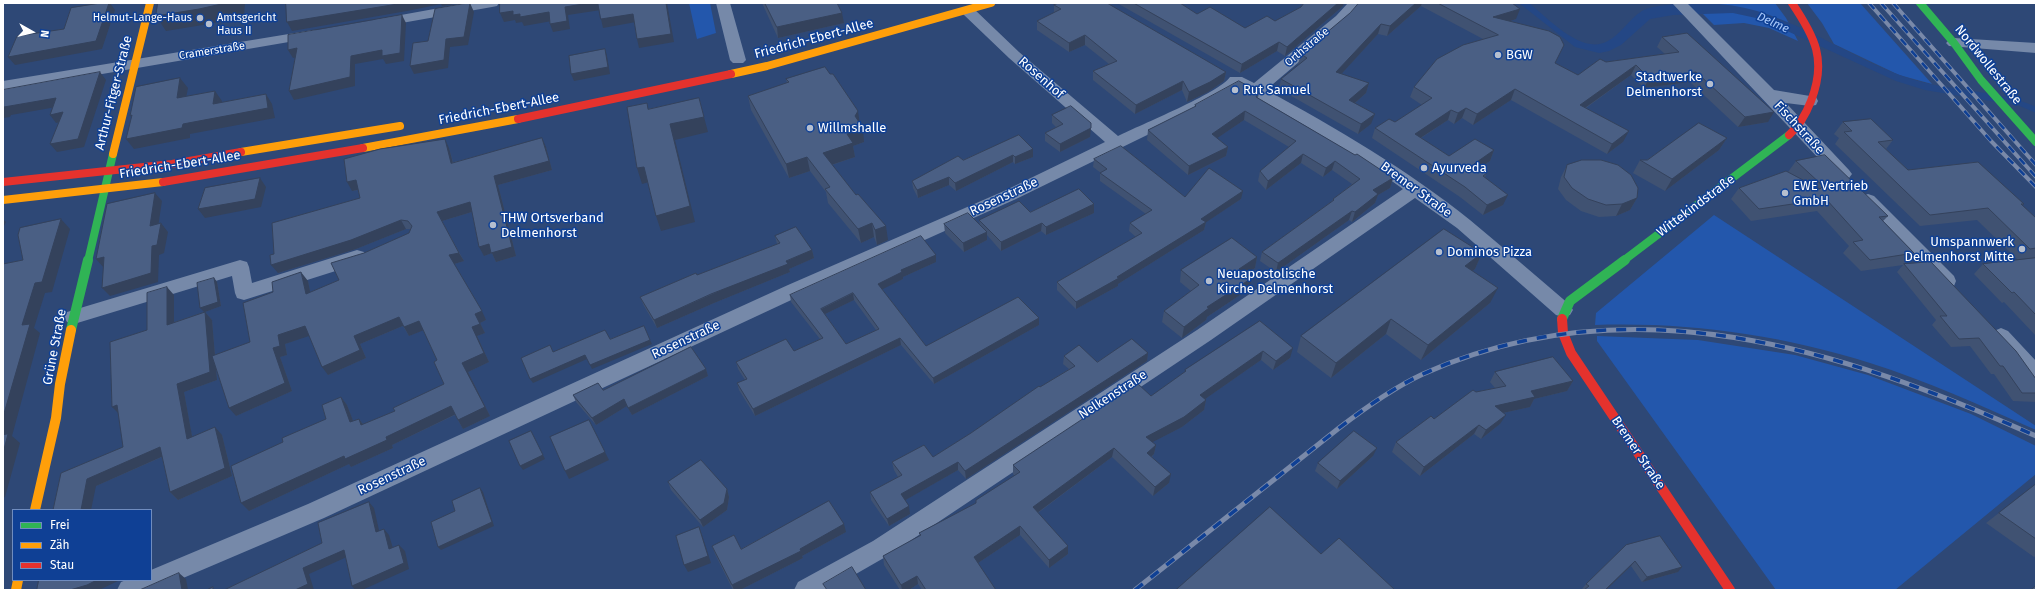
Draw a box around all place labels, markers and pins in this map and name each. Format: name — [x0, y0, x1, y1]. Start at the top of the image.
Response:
place label: Helmut-Lange-Haus — [93, 11, 192, 25]
place label: Amtsgericht Haus II — [217, 11, 276, 37]
marker: Helmut-Lange-Haus — [195, 13, 205, 23]
marker: Amtsgericht Haus II — [204, 19, 214, 29]
place label: BGW — [1506, 47, 1533, 63]
marker: BGW — [1493, 50, 1503, 60]
place label: Stadtwerke Delmenhorst — [1626, 69, 1702, 100]
marker: Stadtwerke Delmenhorst — [1705, 79, 1715, 89]
place label: Rut Samuel — [1243, 82, 1310, 98]
marker: Rut Samuel — [1230, 85, 1240, 95]
place label: Willmshalle — [818, 120, 886, 136]
marker: Willmshalle — [805, 123, 815, 133]
place label: Ayurveda — [1432, 160, 1487, 176]
marker: Ayurveda — [1419, 163, 1429, 173]
place label: EWE Vertrieb GmbH — [1793, 178, 1868, 209]
marker: EWE Vertrieb GmbH — [1780, 188, 1790, 198]
place label: THW Ortsverband Delmenhorst — [501, 210, 604, 241]
marker: THW Ortsverband Delmenhorst — [488, 220, 498, 230]
place label: Umspannwerk Delmenhorst Mitte — [1905, 234, 2014, 265]
place label: Dominos Pizza — [1447, 244, 1532, 260]
marker: Umspannwerk Delmenhorst Mitte — [2017, 244, 2027, 254]
marker: Dominos Pizza — [1434, 247, 1444, 257]
place label: Neuapostolische Kirche Delmenhorst — [1217, 266, 1333, 297]
marker: Neuapostolische Kirche Delmenhorst — [1204, 276, 1214, 286]

